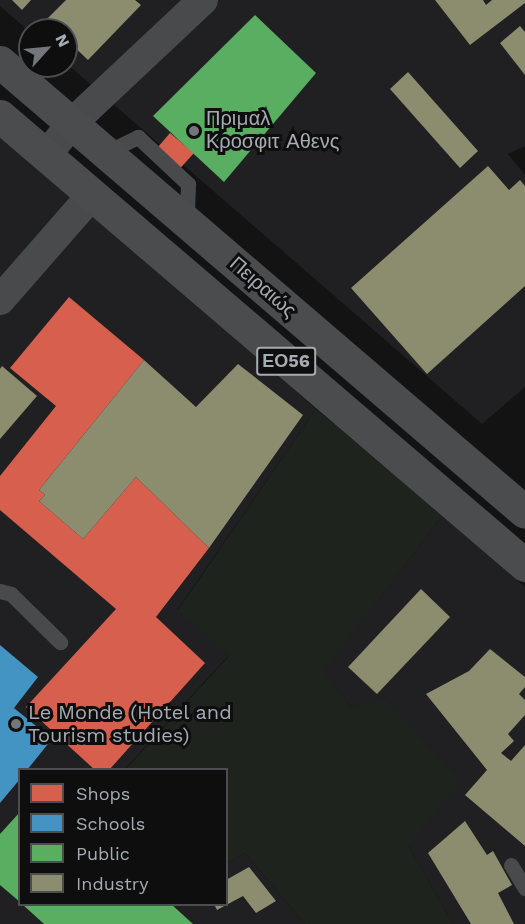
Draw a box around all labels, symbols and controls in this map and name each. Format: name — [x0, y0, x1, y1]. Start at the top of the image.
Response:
north arrow — [18, 18, 78, 78]
text: N — [52, 31, 74, 50]
place label: Πριμαλ Κροσφιτ Αθενς — [206, 107, 339, 154]
marker: Πριμαλ Κροσφιτ Αθενς — [187, 124, 201, 138]
street label: Πειραιώς — [225, 252, 301, 322]
road number: ΕΟ56 — [256, 346, 316, 376]
place label: Le Monde (Hotel and Tourism studies) — [28, 700, 232, 747]
marker: Le Monde (Hotel and Tourism studies) — [9, 717, 23, 731]
legend — [18, 768, 228, 906]
text: Shops — [76, 783, 130, 804]
text: Schools — [76, 813, 145, 834]
text: Public — [76, 843, 130, 864]
text: Industry — [76, 873, 148, 894]

